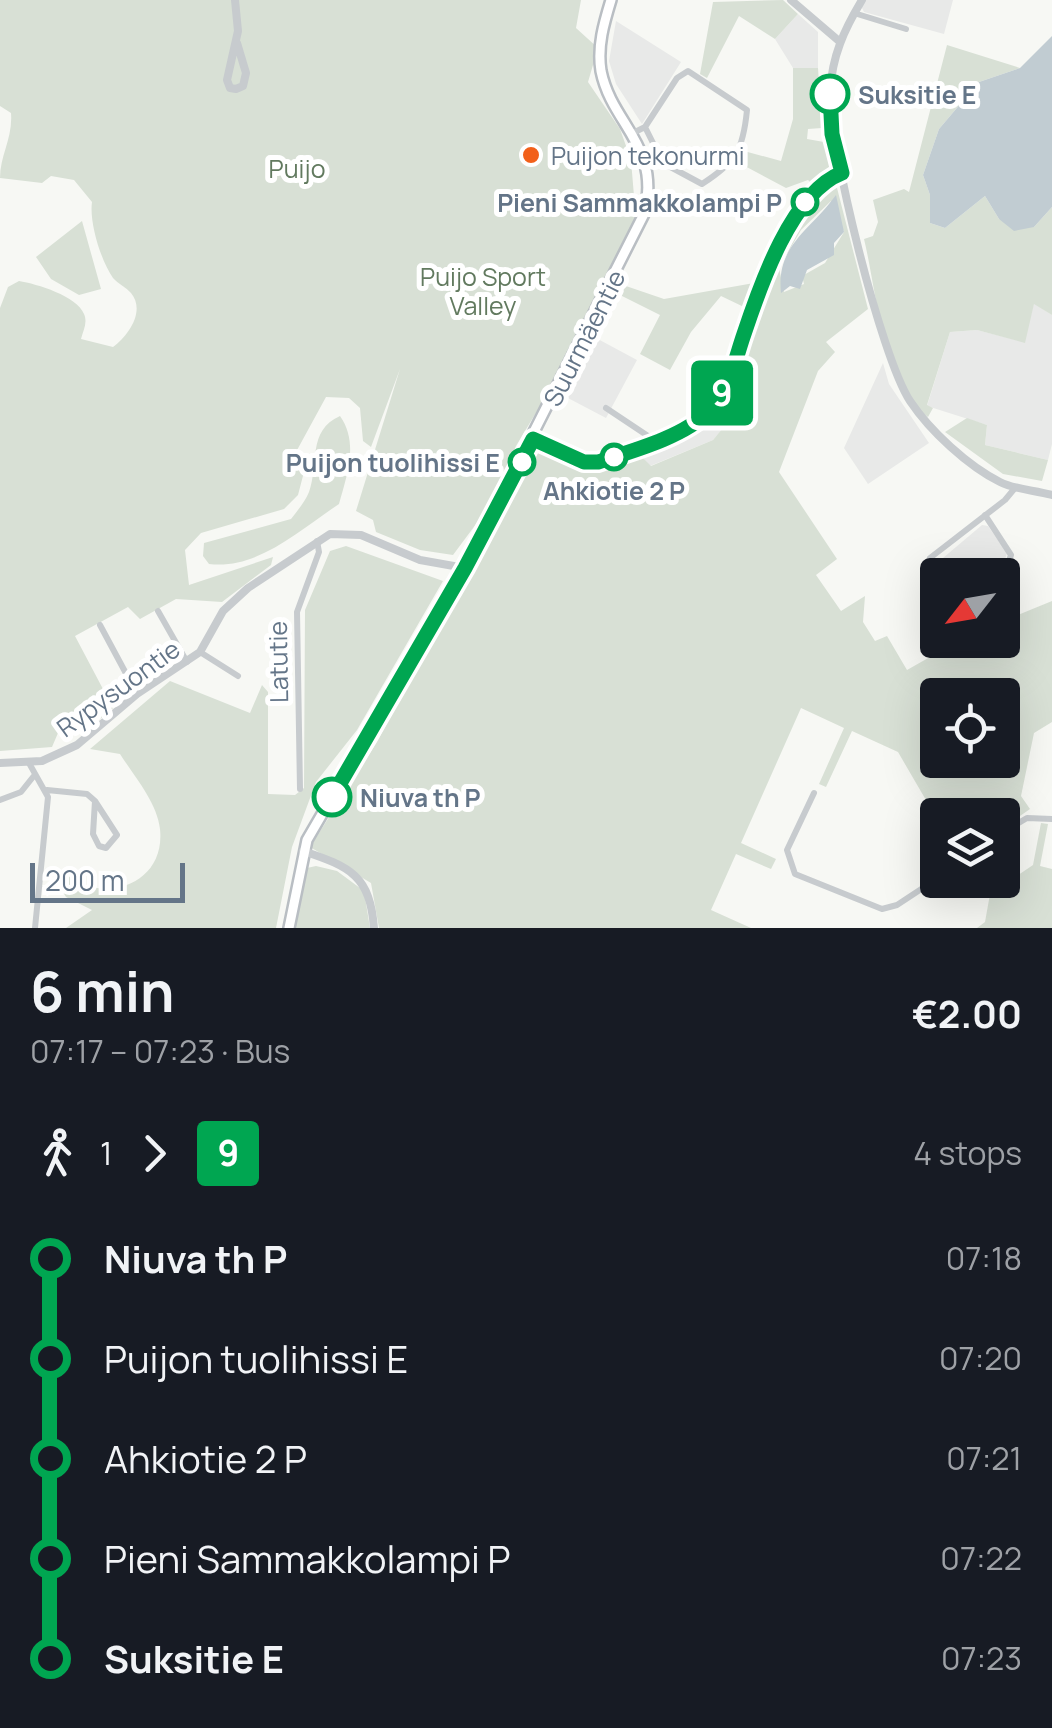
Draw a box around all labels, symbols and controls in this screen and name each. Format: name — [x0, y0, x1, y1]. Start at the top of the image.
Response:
marker: Suksitie E — [811, 75, 849, 113]
place label: Suksitie E — [858, 77, 976, 112]
place label: Puijon tekonurmi — [551, 138, 745, 173]
marker: Puijon tekonurmi — [520, 144, 542, 166]
park label: Puijo — [269, 151, 325, 186]
place label: Pieni Sammakkolampi P — [497, 185, 782, 220]
marker: Pieni Sammakkolampi P — [792, 189, 818, 215]
park label: Puijo Sport Valley — [420, 259, 546, 323]
street label: Suurmäentie — [535, 264, 633, 412]
line badge: 9 — [690, 360, 754, 426]
text: 9 — [711, 369, 733, 417]
marker: Ahkiotie 2 P — [601, 444, 627, 470]
place label: Puijon tuolihissi E — [286, 445, 500, 480]
marker: Puijon tuolihissi E — [509, 449, 535, 475]
place label: Ahkiotie 2 P — [543, 473, 685, 508]
north arrow — [920, 558, 1020, 658]
map controls — [920, 558, 1020, 898]
street label: Latutie — [260, 621, 296, 703]
street label: Rypysuontie — [49, 631, 187, 745]
button: locate — [920, 678, 1020, 778]
marker: Niuva th P — [313, 778, 351, 816]
place label: Niuva th P — [360, 780, 481, 815]
button: layers — [920, 798, 1020, 898]
scale bar — [30, 858, 185, 903]
text: 200 m — [45, 861, 124, 899]
text: 6 min — [30, 953, 174, 1029]
text: €2.00 — [912, 987, 1022, 1039]
text: 07:17 – 07:23 · Bus — [30, 1029, 290, 1073]
icon: walk — [30, 1126, 85, 1181]
icon: forward — [127, 1126, 182, 1181]
text: 9 — [217, 1129, 239, 1177]
text: 1 — [100, 1131, 112, 1175]
text: 4 stops — [913, 1131, 1022, 1175]
text: Niuva th P — [104, 1232, 287, 1284]
text: 07:18 — [946, 1236, 1022, 1280]
text: Puijon tuolihissi E — [104, 1332, 408, 1384]
text: 07:20 — [939, 1336, 1022, 1380]
text: Ahkiotie 2 P — [104, 1432, 307, 1484]
text: 07:21 — [946, 1436, 1022, 1480]
text: Pieni Sammakkolampi P — [104, 1532, 511, 1584]
text: 07:22 — [940, 1536, 1022, 1580]
text: Suksitie E — [104, 1632, 284, 1684]
text: 07:23 — [941, 1636, 1022, 1680]

